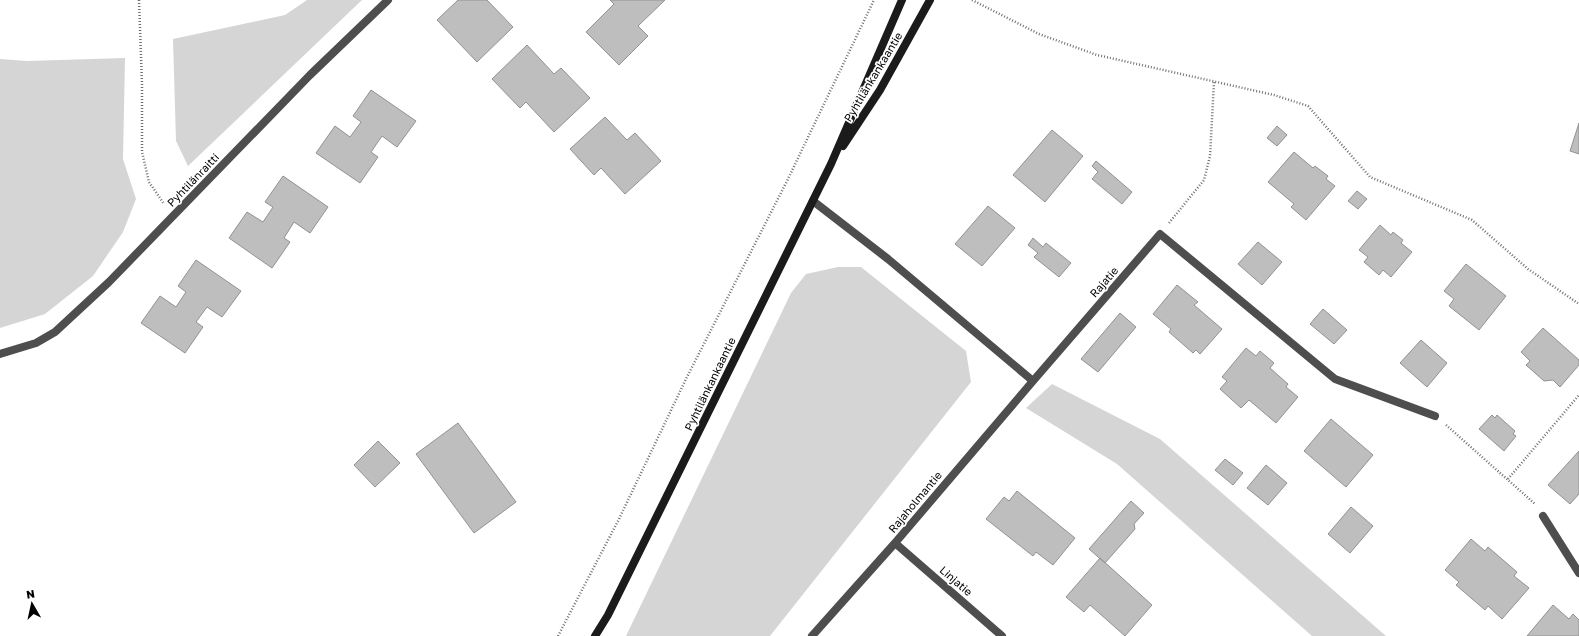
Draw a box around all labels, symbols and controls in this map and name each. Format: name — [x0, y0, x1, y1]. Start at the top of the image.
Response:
street label: Pyhtilänkankaantie — [841, 30, 904, 124]
street label: Pyhtilänraitti — [164, 150, 221, 209]
street label: Rajatie — [1087, 264, 1120, 300]
street label: Pyhtilänkankaantie — [681, 335, 738, 433]
street label: Rajaholmantie — [885, 468, 944, 535]
street label: Linjatie — [937, 563, 975, 598]
north arrow — [12, 584, 52, 624]
text: N — [25, 587, 36, 601]

